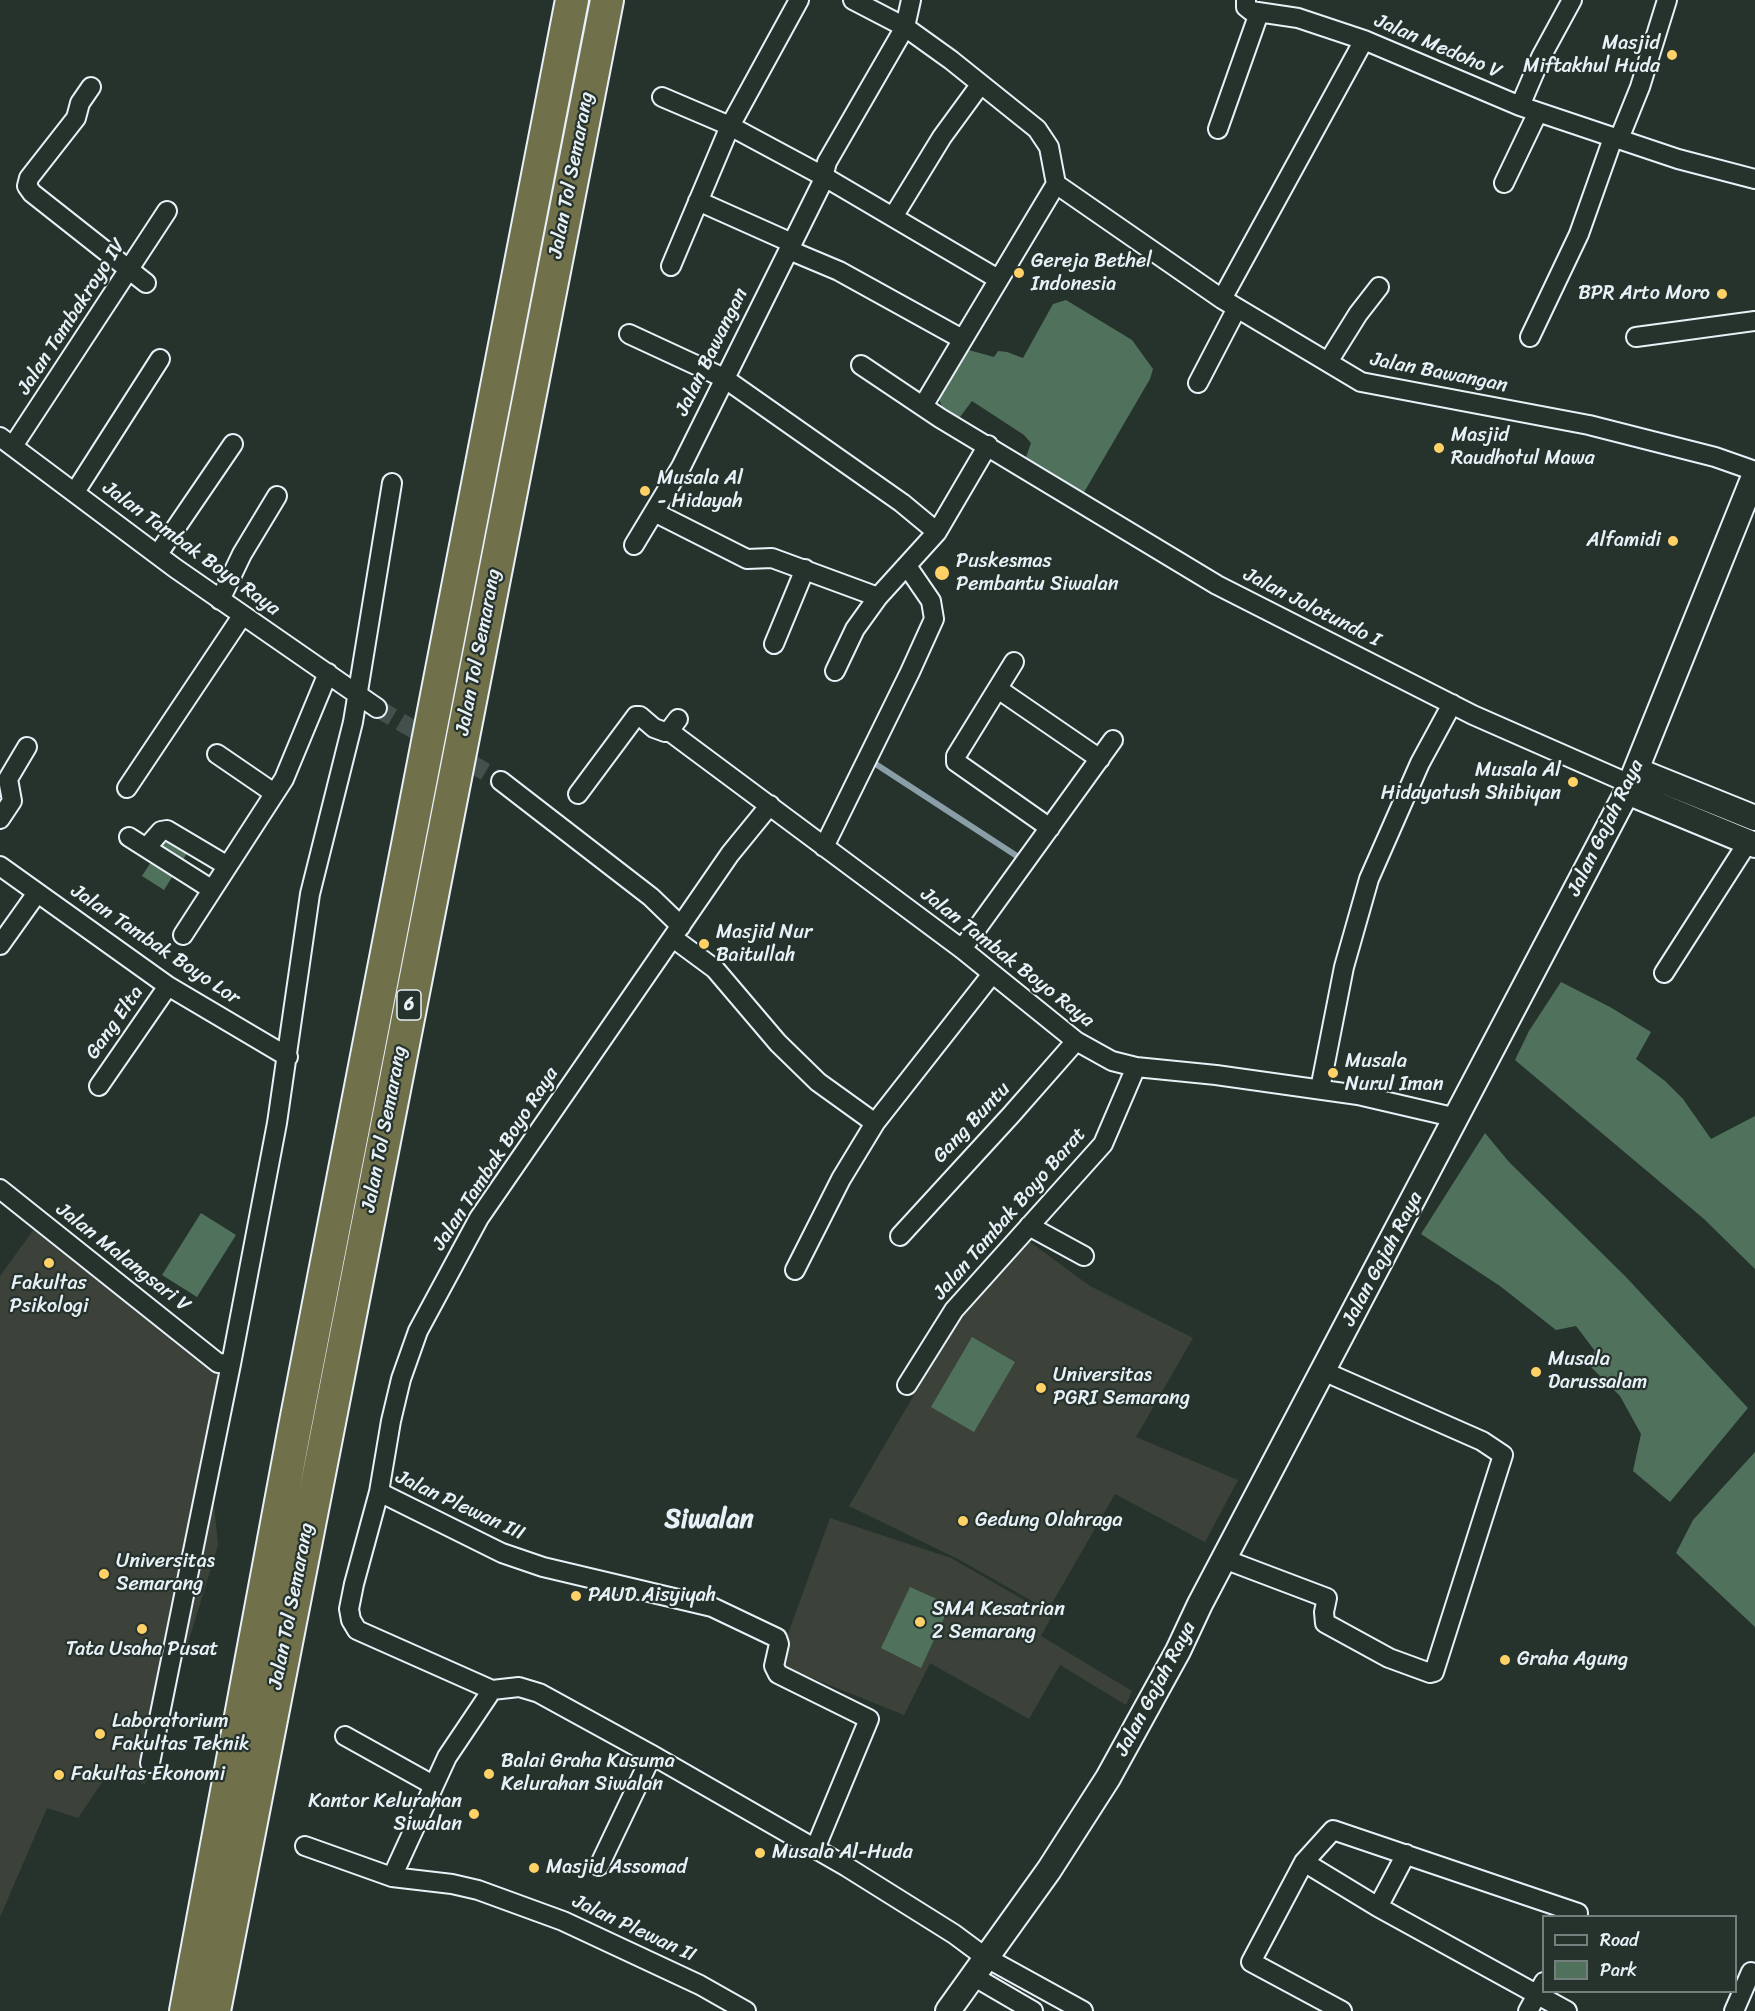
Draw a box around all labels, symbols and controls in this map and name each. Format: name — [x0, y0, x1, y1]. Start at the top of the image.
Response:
street label: Jalan Medoho V — [1371, 9, 1505, 85]
place label: Masjid Miftakhul Huda — [1523, 32, 1660, 79]
marker: Masjid Miftakhul Huda — [1665, 48, 1679, 62]
street label: Jalan Tol Semarang — [544, 90, 600, 260]
street label: Jalan Tambakroyo IV — [13, 235, 131, 399]
place label: Gereja Bethel Indonesia — [1031, 250, 1152, 297]
marker: Gereja Bethel Indonesia — [1012, 266, 1026, 280]
place label: BPR Arto Moro — [1578, 282, 1710, 306]
street label: Jalan Bawangan — [671, 284, 753, 420]
marker: BPR Arto Moro — [1715, 287, 1729, 301]
street label: Jalan Bawangan — [1368, 348, 1510, 398]
place label: Masjid Raudhotul Mawa — [1451, 424, 1595, 471]
marker: Masjid Raudhotul Mawa — [1432, 441, 1446, 455]
place label: Musala Al - Hidayah — [657, 467, 743, 514]
street label: Jalan Tambak Boyo Raya — [98, 477, 284, 621]
marker: Musala Al - Hidayah — [638, 484, 652, 498]
place label: Alfamidi — [1587, 529, 1661, 553]
marker: Alfamidi — [1666, 534, 1680, 548]
place label: Puskesmas Pembantu Siwalan — [956, 550, 1119, 597]
street label: Jalan Jolotundo I — [1239, 563, 1385, 653]
marker: Puskesmas Pembantu Siwalan — [933, 564, 951, 582]
street label: Jalan Tol Semarang — [451, 567, 507, 737]
street label: Jalan Gajah Raya — [1563, 756, 1649, 900]
place label: Musala Al Hidayatush Shibiyan — [1381, 759, 1561, 806]
marker: Musala Al Hidayatush Shibiyan — [1566, 775, 1580, 789]
street label: Jalan Tambak Boyo Lor — [66, 880, 244, 1010]
street label: Jalan Tambak Boyo Raya — [915, 883, 1099, 1033]
place label: Masjid Nur Baitullah — [716, 921, 812, 968]
marker: Masjid Nur Baitullah — [697, 937, 711, 951]
street label: Gang Elta — [81, 982, 149, 1064]
road number: 6 — [397, 990, 421, 1020]
street label: Jalan Tol Semarang — [357, 1044, 413, 1214]
place label: Musala Nurul Iman — [1345, 1050, 1443, 1097]
street label: Jalan Tambak Boyo Raya — [428, 1063, 564, 1255]
marker: Musala Nurul Iman — [1326, 1066, 1340, 1080]
street label: Gang Buntu — [928, 1077, 1016, 1169]
street label: Jalan Tambak Boyo Barat — [929, 1123, 1091, 1305]
street label: Jalan Gajah Raya — [1338, 1188, 1428, 1330]
street label: Jalan Malangsari V — [51, 1198, 195, 1318]
marker: Fakultas Psikologi — [42, 1256, 56, 1270]
place label: Fakultas Psikologi — [10, 1272, 88, 1319]
place label: Musala Darussalam — [1548, 1348, 1647, 1395]
place label: Universitas PGRI Semarang — [1053, 1364, 1190, 1411]
marker: Musala Darussalam — [1529, 1365, 1543, 1379]
marker: Universitas PGRI Semarang — [1034, 1381, 1048, 1395]
street label: Jalan Plewan III — [392, 1466, 528, 1546]
district label: Siwalan — [664, 1504, 754, 1536]
place label: Gedung Olahraga — [975, 1509, 1123, 1533]
marker: Gedung Olahraga — [956, 1514, 970, 1528]
street label: Jalan Tol Semarang — [264, 1521, 320, 1691]
place label: Universitas Semarang — [116, 1550, 215, 1597]
marker: Universitas Semarang — [97, 1567, 111, 1581]
place label: PAUD Aisyiyah — [588, 1584, 716, 1608]
marker: PAUD Aisyiyah — [569, 1589, 583, 1603]
place label: SMA Kesatrian 2 Semarang — [932, 1598, 1065, 1645]
marker: SMA Kesatrian 2 Semarang — [913, 1615, 927, 1629]
street label: Jalan Gajah Raya — [1111, 1618, 1201, 1760]
marker: Tata Usaha Pusat — [135, 1622, 149, 1636]
place label: Tata Usaha Pusat — [66, 1638, 218, 1662]
place label: Graha Agung — [1517, 1648, 1628, 1672]
marker: Graha Agung — [1498, 1653, 1512, 1667]
place label: Laboratorium Fakultas Teknik — [112, 1710, 250, 1757]
marker: Laboratorium Fakultas Teknik — [93, 1727, 107, 1741]
place label: Balai Graha Kusuma Kelurahan Siwalan — [501, 1750, 675, 1797]
place label: Fakultas Ekonomi — [71, 1763, 225, 1787]
marker: Balai Graha Kusuma Kelurahan Siwalan — [482, 1767, 496, 1781]
marker: Fakultas Ekonomi — [52, 1768, 66, 1782]
place label: Kantor Kelurahan Siwalan — [308, 1790, 462, 1837]
marker: Kantor Kelurahan Siwalan — [467, 1807, 481, 1821]
place label: Musala Al-Huda — [772, 1841, 913, 1865]
marker: Musala Al-Huda — [753, 1846, 767, 1860]
place label: Masjid Assomad — [546, 1856, 687, 1880]
marker: Masjid Assomad — [527, 1861, 541, 1875]
street label: Jalan Plewan II — [569, 1890, 699, 1968]
legend — [1542, 1915, 1737, 1993]
text: Road — [1600, 1924, 1639, 1956]
text: Park — [1600, 1954, 1637, 1986]

